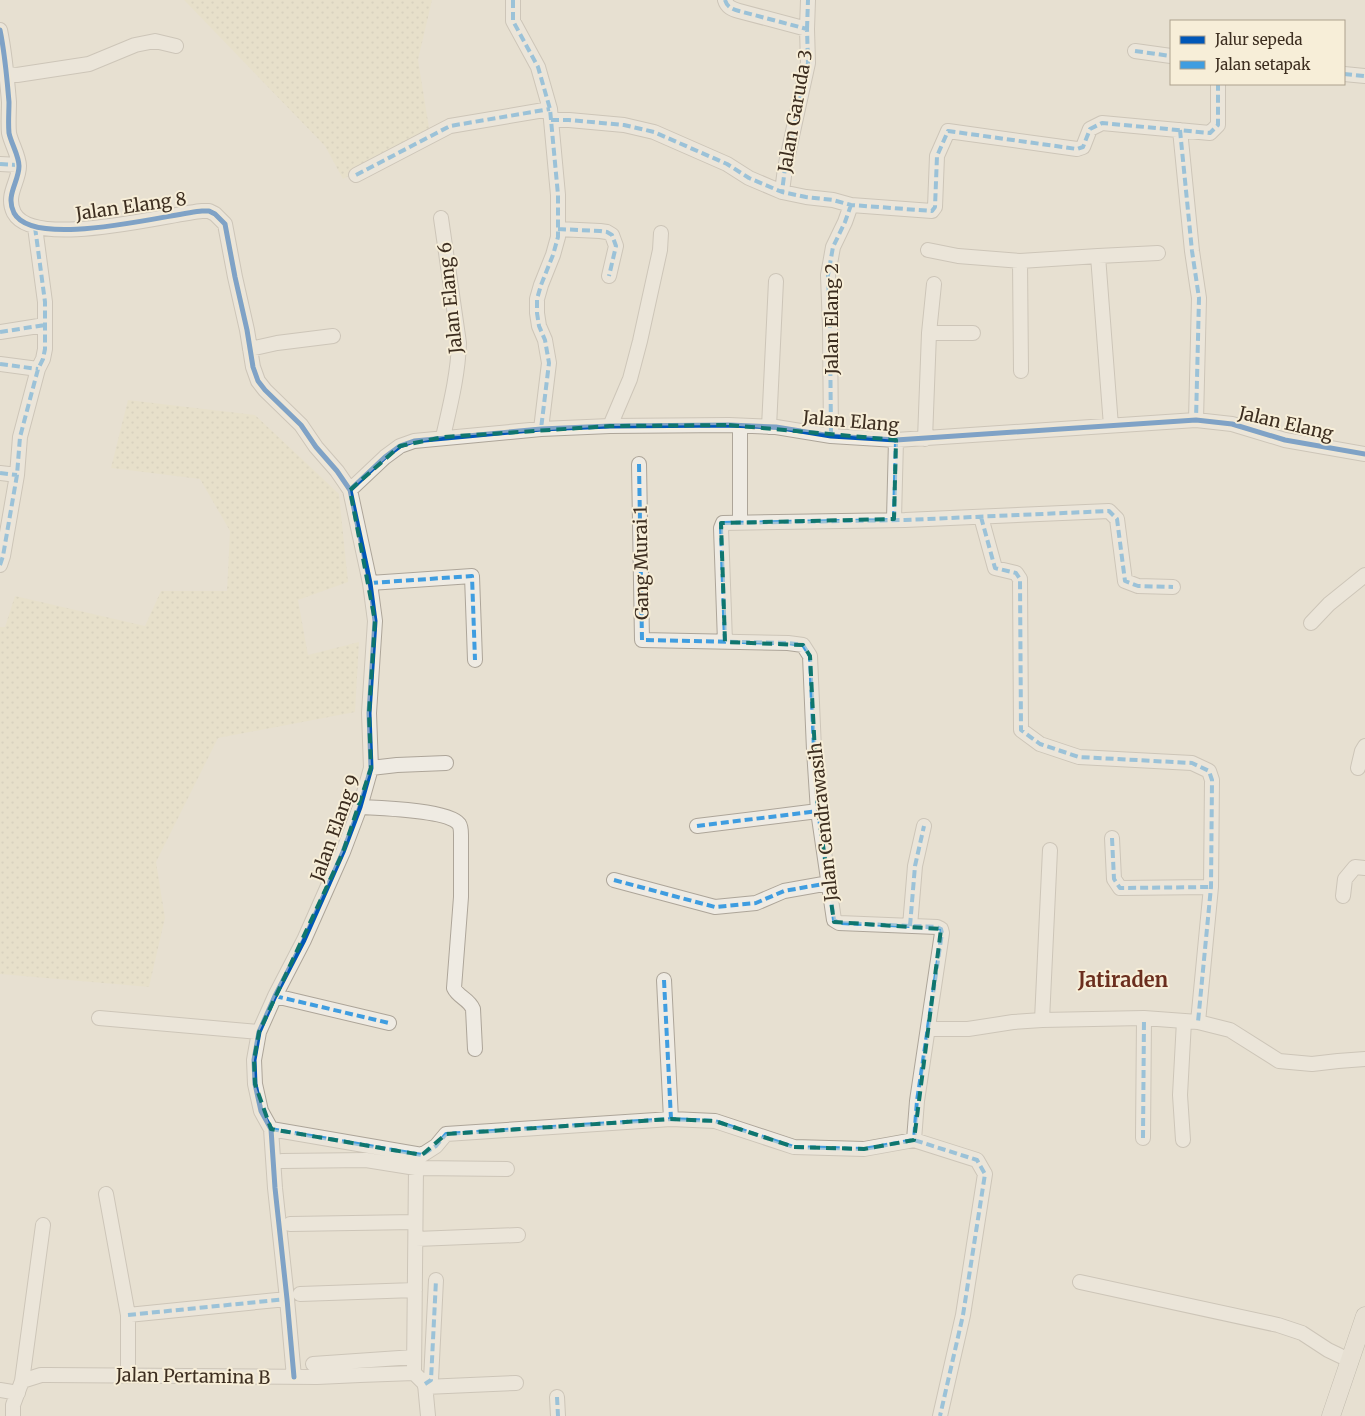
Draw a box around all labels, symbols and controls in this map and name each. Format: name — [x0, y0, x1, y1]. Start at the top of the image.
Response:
legend — [1170, 20, 1345, 85]
text: Jalur sepeda — [1214, 30, 1302, 49]
street label: Jalan Garuda 3 — [773, 48, 817, 175]
text: Jalan setapak — [1214, 55, 1311, 74]
street label: Jalan Elang 8 — [73, 187, 188, 225]
street label: Jalan Elang 6 — [433, 241, 467, 356]
street label: Jalan Elang 2 — [820, 263, 843, 376]
street label: Jalan Elang — [1235, 401, 1336, 445]
street label: Jalan Elang — [801, 405, 900, 437]
street label: Gang Murai 1 — [629, 506, 653, 620]
street label: Jalan Cendrawasih — [803, 741, 843, 904]
street label: Jalan Elang 9 — [305, 771, 365, 885]
district label: Jatiraden — [1077, 967, 1169, 992]
street label: Jalan Pertamina B — [115, 1363, 270, 1389]

